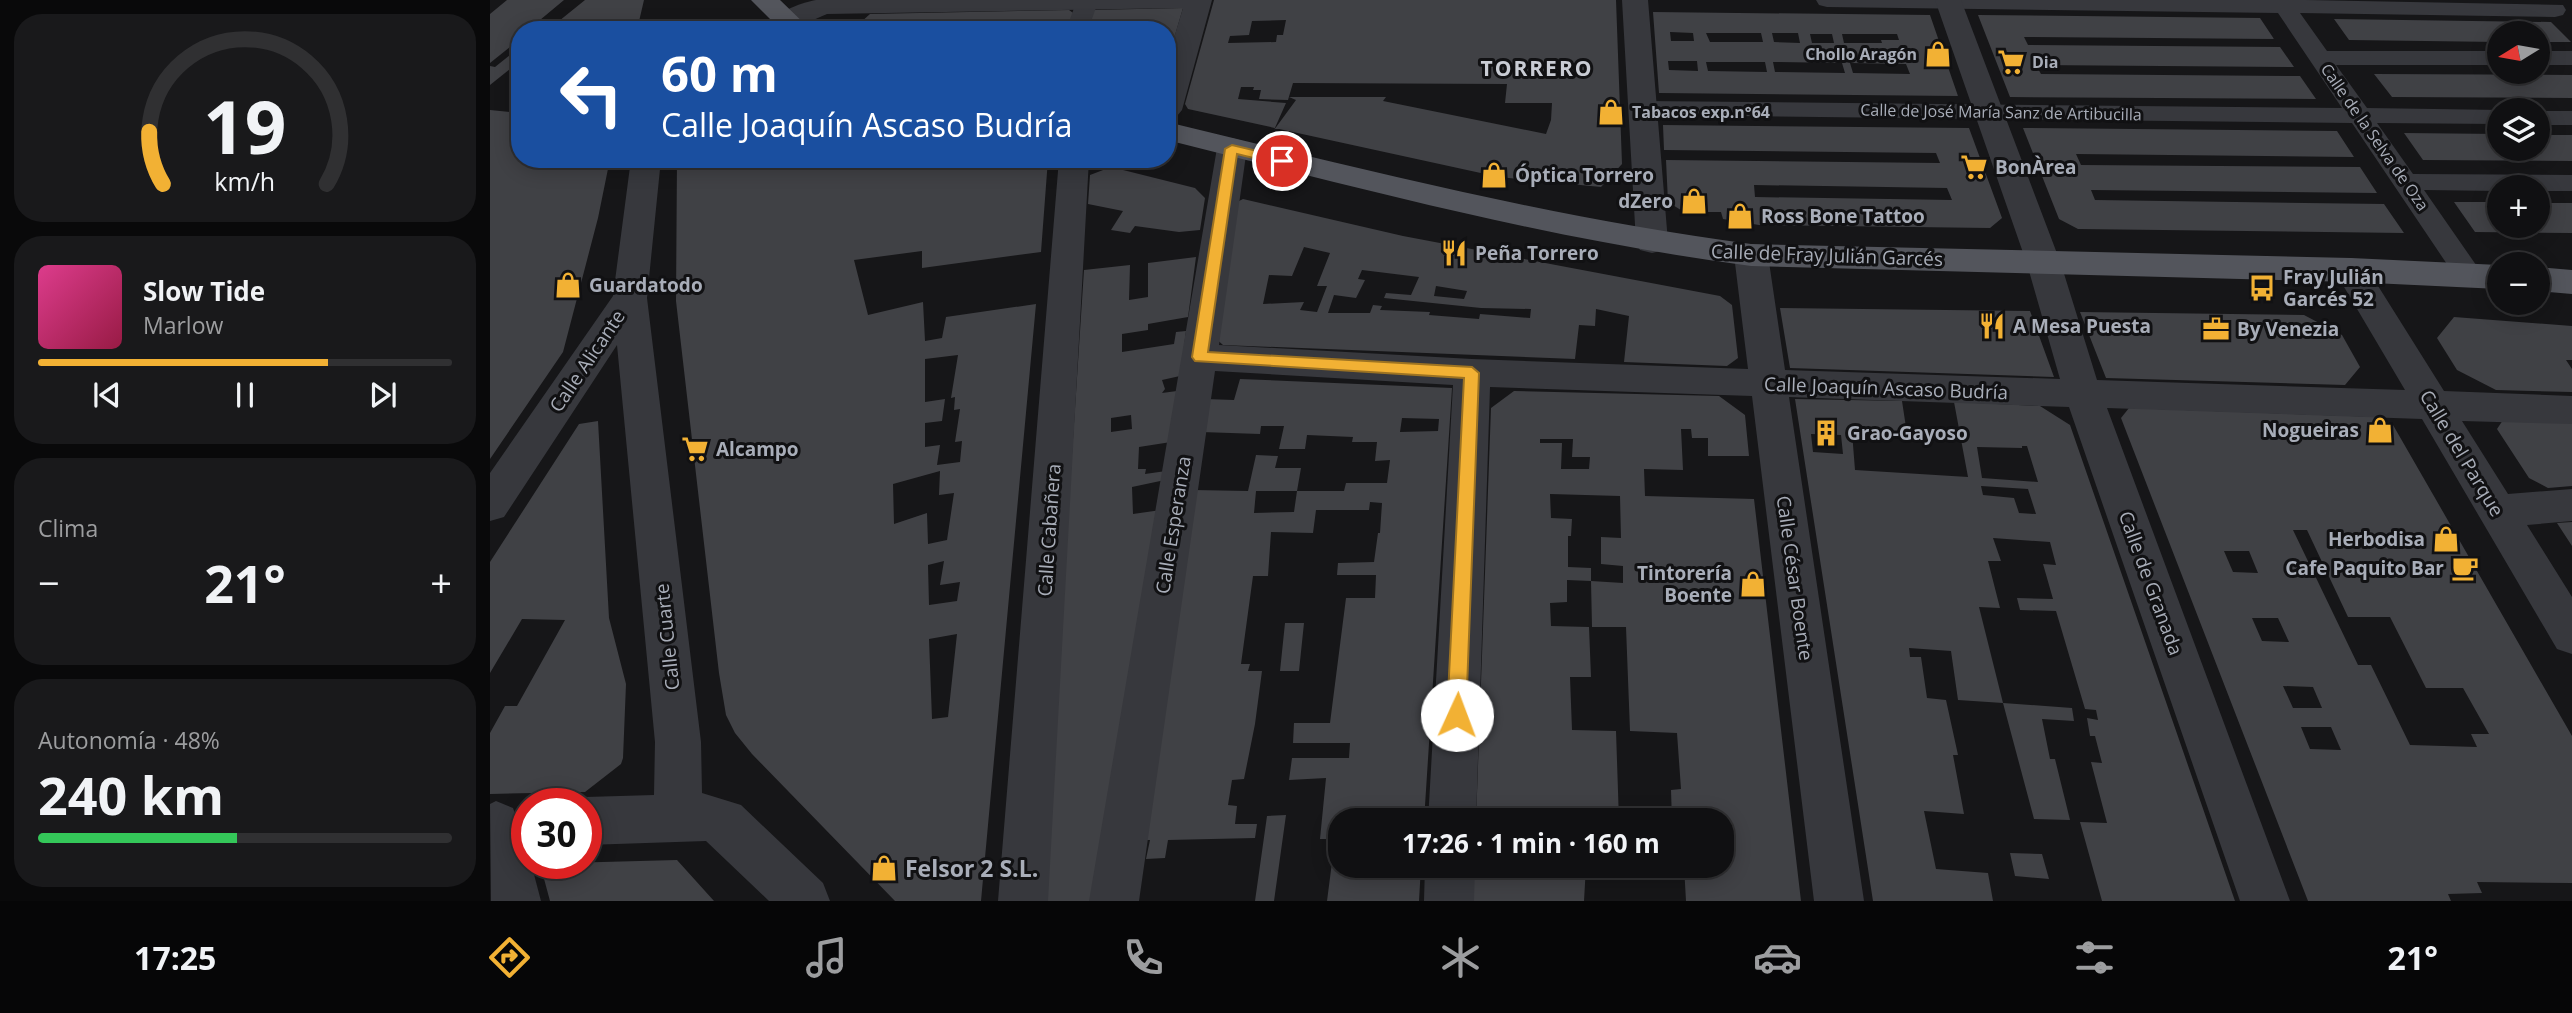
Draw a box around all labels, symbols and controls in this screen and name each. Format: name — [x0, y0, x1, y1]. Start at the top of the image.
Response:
north arrow — [2487, 21, 2550, 84]
map controls — [2487, 21, 2550, 315]
shop icon: Chollo Aragón — [1923, 39, 1953, 69]
text: 60 m — [661, 40, 778, 106]
place label: Chollo Aragón — [1805, 43, 1917, 65]
supermarket icon: Dia — [1996, 47, 2026, 77]
icon: left — [546, 49, 637, 140]
place label: Dia — [2032, 51, 2058, 73]
district label: TORRERO — [1481, 54, 1593, 82]
street label: Calle de la Selva de Oza — [2316, 59, 2434, 215]
text: 19 — [203, 76, 287, 175]
shop icon: Tabacos exp.n°64 — [1596, 97, 1626, 127]
button: layers — [2487, 98, 2550, 161]
street label: Calle de José María Sanz de Artibucilla — [1860, 99, 2142, 125]
place label: Tabacos exp.n°64 — [1632, 101, 1770, 123]
text: Calle Joaquín Ascaso Budría — [661, 103, 1072, 146]
pin — [1252, 131, 1312, 191]
icon: arrive — [1263, 142, 1301, 180]
supermarket icon: BonÀrea — [1959, 152, 1989, 182]
place label: BonÀrea — [1995, 154, 2076, 180]
shop icon: Óptica Torrero — [1479, 160, 1509, 190]
place label: Óptica Torrero — [1515, 162, 1654, 188]
text: km/h — [215, 164, 275, 198]
button: + — [2487, 175, 2550, 238]
shop icon: dZero — [1679, 186, 1709, 216]
place label: dZero — [1618, 188, 1673, 214]
shop icon: Ross Bone Tattoo — [1725, 201, 1755, 231]
place label: Ross Bone Tattoo — [1761, 203, 1925, 229]
restaurant icon: Peña Torrero — [1439, 238, 1469, 268]
street label: Calle de Fray Julián Garcés — [1711, 238, 1943, 272]
place label: Peña Torrero — [1475, 240, 1599, 266]
button: − — [2487, 252, 2550, 315]
place label: Fray Julián Garcés 52 — [2283, 264, 2384, 312]
shop icon: Guardatodo — [553, 270, 583, 300]
place label: Guardatodo — [589, 272, 703, 298]
text: Slow Tide — [143, 273, 265, 309]
bus stop icon: Fray Julián Garcés 52 — [2247, 273, 2277, 303]
street label: Calle Alicante — [543, 305, 631, 417]
text: Marlow — [143, 309, 223, 341]
restaurant icon: A Mesa Puesta — [1977, 311, 2007, 341]
place label: A Mesa Puesta — [2013, 313, 2151, 339]
office icon: By Venezia — [2201, 314, 2231, 344]
place label: By Venezia — [2237, 316, 2339, 342]
street label: Calle Joaquín Ascaso Budría — [1763, 371, 2009, 405]
icon: previous — [88, 376, 126, 414]
icon: pause — [226, 376, 264, 414]
icon: next — [364, 376, 402, 414]
street label: Calle del Parque — [2414, 385, 2510, 521]
shop icon: Nogueiras — [2365, 415, 2395, 445]
place label: Nogueiras — [2262, 417, 2359, 443]
building icon: Grao-Gayoso — [1811, 418, 1841, 448]
place label: Grao-Gayoso — [1847, 420, 1968, 446]
supermarket icon: Alcampo — [680, 434, 710, 464]
place label: Alcampo — [716, 436, 799, 462]
street label: Calle Esperanza — [1149, 454, 1197, 596]
street label: Calle Cabañera — [1031, 463, 1067, 597]
street label: Calle César Boente — [1771, 494, 1819, 662]
street label: Calle de Granada — [2113, 507, 2189, 659]
text: Clima — [38, 512, 98, 544]
shop icon: Herbodisa — [2431, 524, 2461, 554]
place label: Herbodisa — [2328, 526, 2425, 552]
text: 21° — [204, 547, 286, 618]
cafe icon: Cafe Paquito Bar — [2450, 553, 2480, 583]
place label: Cafe Paquito Bar — [2285, 555, 2444, 581]
text: − — [38, 556, 60, 608]
text: + — [430, 556, 452, 608]
place label: Tintorería Boente — [1637, 560, 1732, 608]
shop icon: Tintorería Boente — [1738, 569, 1768, 599]
street label: Calle Cuarte — [648, 582, 686, 692]
position arrow — [1420, 678, 1494, 752]
text: Autonomía · 48% — [38, 724, 220, 756]
text: 240 km — [38, 759, 224, 830]
speed limit sign: 30 — [511, 788, 602, 879]
text: 17:26 · 1 min · 160 m — [1402, 825, 1660, 861]
place label: Felsor 2 S.L. — [905, 852, 1038, 884]
shop icon: Felsor 2 S.L. — [869, 853, 899, 883]
icon: directions — [485, 933, 534, 982]
icon: music — [802, 933, 851, 982]
icon: phone — [1119, 933, 1168, 982]
icon: climate — [1436, 933, 1485, 982]
icon: car — [1753, 933, 1802, 982]
icon: filters — [2070, 933, 2119, 982]
text: 17:25 — [134, 936, 216, 979]
text: 21° — [2388, 936, 2438, 979]

